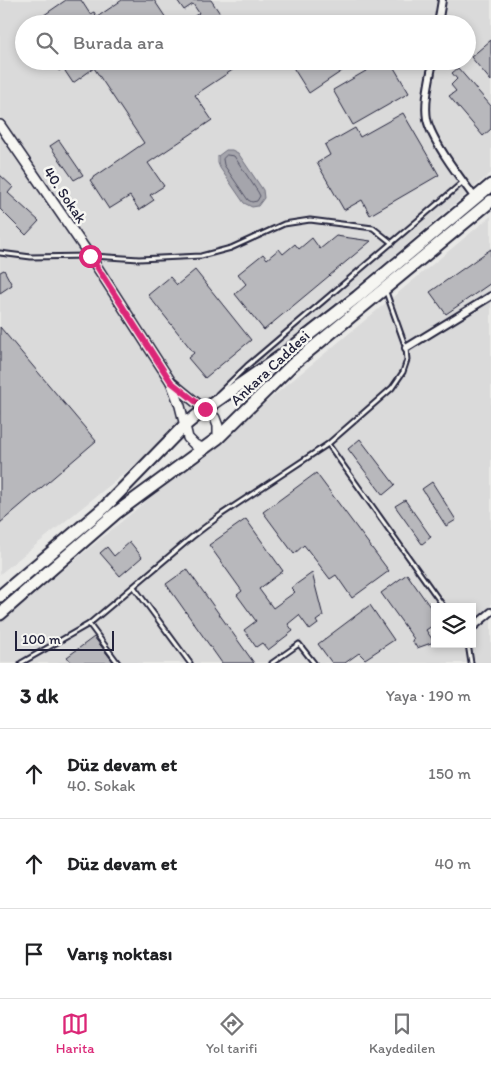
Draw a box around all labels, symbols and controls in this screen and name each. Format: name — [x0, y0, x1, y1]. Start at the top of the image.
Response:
search box — [15, 15, 476, 70]
icon: search — [33, 29, 61, 57]
text: Burada ara — [73, 31, 164, 54]
street label: 40. Sokak — [40, 163, 91, 227]
route start — [79, 245, 102, 268]
street label: Ankara Caddesi — [227, 327, 313, 409]
route end — [194, 398, 217, 421]
map controls — [431, 603, 476, 648]
button: layers — [431, 603, 476, 648]
scale bar — [15, 628, 114, 651]
text: 100 m — [22, 631, 61, 648]
text: 3 dk — [20, 683, 58, 708]
text: Yaya · 190 m — [386, 686, 471, 705]
text: Düz devam et — [67, 753, 177, 776]
icon: ahead — [20, 760, 48, 788]
text: 150 m — [428, 764, 471, 783]
text: 40. Sokak — [67, 776, 136, 795]
icon: ahead — [20, 850, 48, 878]
text: Düz devam et — [67, 852, 177, 875]
text: 40 m — [434, 854, 471, 873]
icon: arrive — [20, 940, 48, 968]
text: Varış noktası — [67, 942, 172, 965]
tab: Harita — [56, 1010, 94, 1057]
tab: Yol tarifi — [206, 1010, 257, 1057]
tab: Kaydedilen — [369, 1010, 435, 1057]

